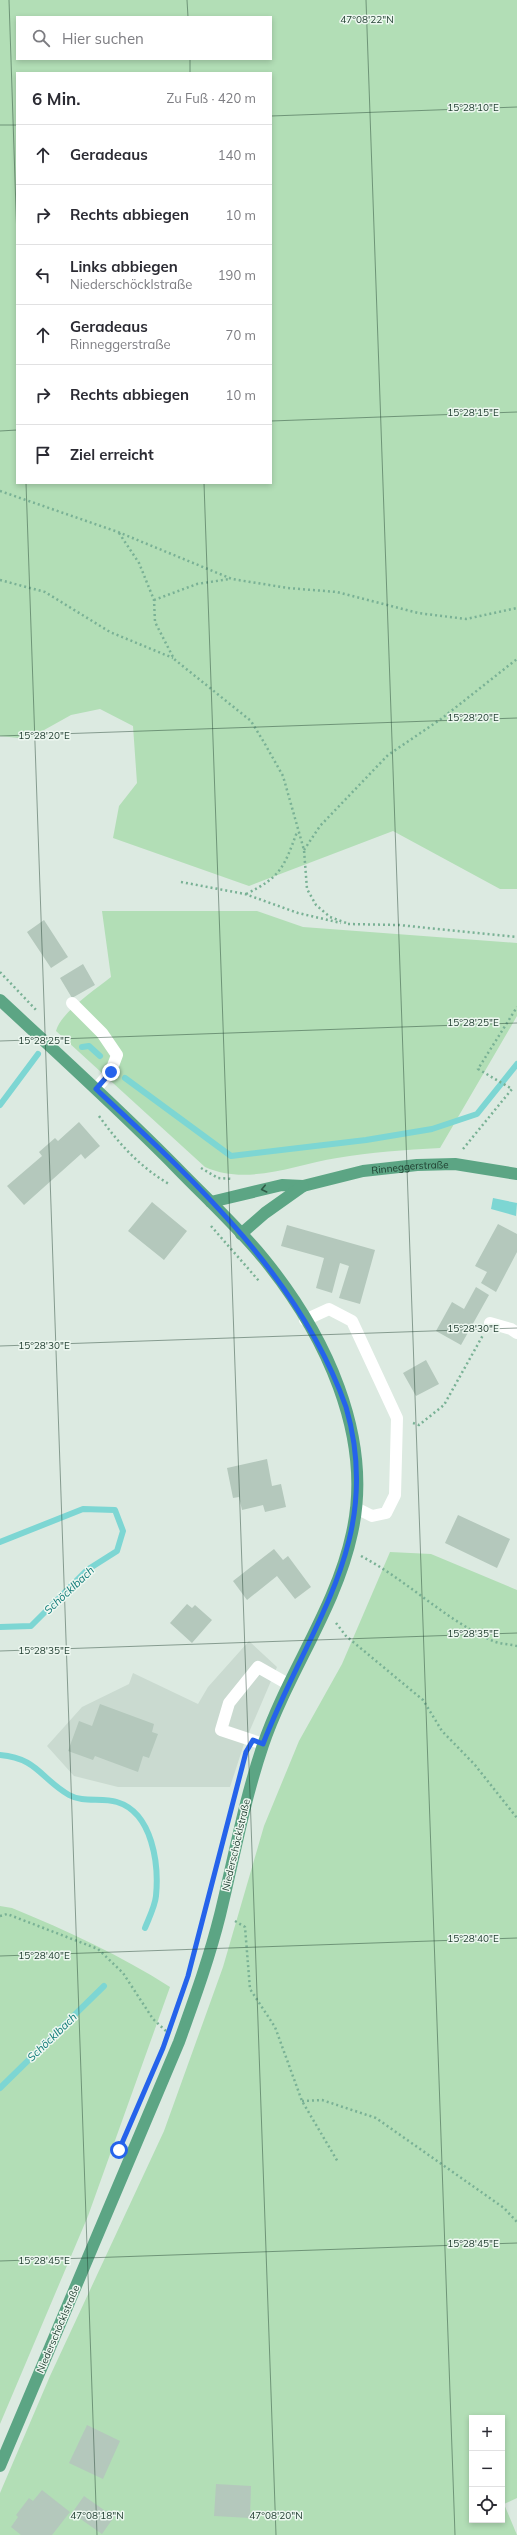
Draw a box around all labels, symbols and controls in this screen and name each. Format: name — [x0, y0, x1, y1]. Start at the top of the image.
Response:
text: 47°08'22"N — [340, 13, 394, 26]
search box — [16, 16, 272, 60]
icon: search — [30, 27, 52, 49]
text: Hier suchen — [62, 29, 144, 48]
text: 6 Min. — [32, 88, 81, 109]
text: Zu Fuß · 420 m — [167, 90, 256, 106]
text: 15°28'10"E — [447, 101, 499, 114]
icon: ahead — [32, 144, 54, 166]
text: Geradeaus — [70, 145, 148, 164]
text: 140 m — [218, 147, 256, 163]
icon: right — [32, 204, 54, 226]
text: Rechts abbiegen — [70, 205, 189, 224]
text: 10 m — [226, 207, 256, 223]
text: Links abbiegen — [70, 257, 178, 276]
icon: left — [32, 264, 54, 286]
text: 190 m — [218, 267, 256, 283]
text: Niederschöcklstraße — [70, 276, 192, 292]
text: Geradeaus — [70, 317, 148, 336]
icon: ahead — [32, 324, 54, 346]
text: 70 m — [226, 327, 256, 343]
text: Rinneggerstraße — [70, 336, 171, 352]
icon: right — [32, 384, 54, 406]
text: Rechts abbiegen — [70, 385, 189, 404]
text: 10 m — [226, 387, 256, 403]
text: 15°28'15"E — [447, 406, 499, 419]
icon: arrive — [32, 444, 54, 466]
text: Ziel erreicht — [70, 445, 154, 464]
text: 15°28'20"E — [447, 711, 499, 724]
text: 15°28'20"E — [18, 729, 70, 742]
text: 15°28'25"E — [447, 1016, 499, 1029]
text: 15°28'25"E — [18, 1034, 70, 1047]
route end — [102, 1063, 120, 1081]
street label: Rinneggerstraße — [371, 1158, 449, 1177]
one-way arrow — [261, 1184, 268, 1192]
text: 15°28'30"E — [447, 1322, 499, 1335]
text: 15°28'30"E — [18, 1339, 70, 1352]
water label: Schöcklbach — [41, 1563, 97, 1617]
text: 15°28'35"E — [447, 1627, 499, 1640]
text: 15°28'35"E — [18, 1644, 70, 1657]
street label: Niederschöcklstraße — [219, 1798, 253, 1892]
text: 15°28'40"E — [447, 1932, 499, 1945]
text: 15°28'40"E — [18, 1949, 70, 1962]
water label: Schöcklbach — [24, 2010, 80, 2064]
route start — [110, 2141, 128, 2159]
text: 15°28'45"E — [447, 2237, 499, 2250]
text: 15°28'45"E — [18, 2254, 70, 2267]
street label: Niederschöcklstraße — [34, 2283, 82, 2375]
map controls — [469, 2415, 505, 2523]
button: + — [469, 2415, 505, 2451]
button: − — [469, 2451, 505, 2487]
button: locate — [469, 2487, 505, 2523]
text: 47°08'18"N — [70, 2509, 124, 2522]
text: 47°08'20"N — [249, 2509, 303, 2522]

